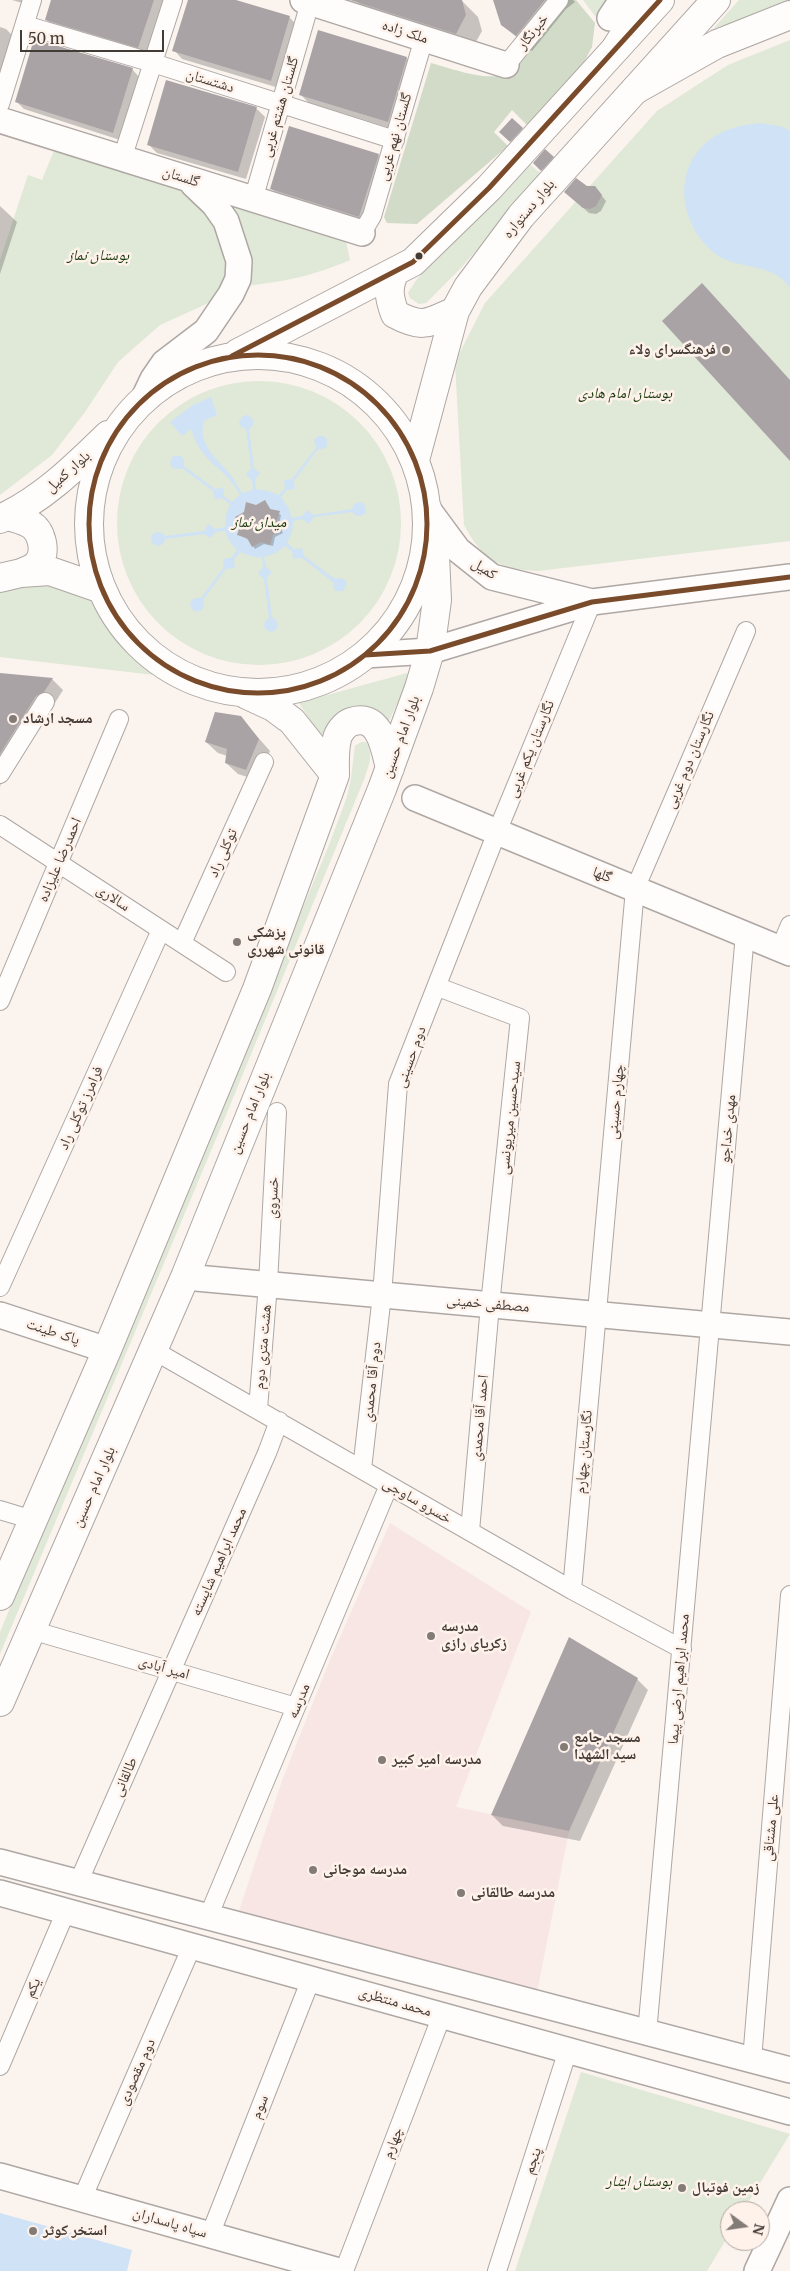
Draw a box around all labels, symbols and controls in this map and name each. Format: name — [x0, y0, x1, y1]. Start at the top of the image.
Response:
street label: خبرنگار — [513, 11, 553, 53]
street label: ملک زاده — [380, 16, 430, 48]
scale bar — [22, 20, 166, 52]
text: 50 m — [28, 29, 65, 48]
street label: گلستان هشتم غربی — [257, 55, 303, 159]
street label: دشتستان — [184, 65, 236, 97]
street label: گلستان نهم غربی — [374, 91, 416, 183]
street label: گلستان — [160, 163, 202, 191]
street label: بلوار دستواره — [499, 176, 559, 242]
park label: بوستان نماز — [67, 247, 129, 265]
unlabelled marker — [414, 251, 424, 261]
place label: فرهنگسرای ولاء — [628, 341, 716, 359]
marker: فرهنگسرای ولاء — [720, 344, 732, 356]
park label: بوستان امام هادی — [578, 385, 672, 403]
street label: بلوار کمیل — [42, 447, 94, 497]
park label: میدان نماز — [232, 514, 286, 532]
street label: کمیل — [468, 554, 500, 584]
street label: بلوار امام حسین — [378, 693, 424, 781]
street label: نگارستان یکم غربی — [503, 698, 559, 800]
street label: نگارستان دوم غربی — [661, 709, 719, 811]
place label: مسجد ارشاد — [23, 710, 92, 728]
marker: مسجد ارشاد — [7, 713, 19, 725]
street label: احمدرضا علیزاده — [34, 815, 86, 905]
street label: توکلی راد — [204, 826, 242, 880]
street label: گلها — [590, 863, 614, 887]
street label: سالاری — [93, 881, 133, 915]
place label: پزشکی قانونی شهرری — [247, 924, 325, 959]
marker: پزشکی قانونی شهرری — [231, 936, 243, 948]
street label: دوم حسینی — [392, 1024, 430, 1090]
street label: سیدحسین میریونسی — [495, 1060, 525, 1176]
street label: فرامرز توکلی راد — [55, 1063, 107, 1153]
street label: چهارم حسینی — [604, 1064, 628, 1140]
street label: بلوار امام حسین — [225, 1070, 275, 1156]
street label: مهدی خداجو — [716, 1094, 740, 1164]
street label: خسروی — [263, 1177, 283, 1219]
street label: مصطفی خمینی — [446, 1291, 530, 1317]
street label: هشت متری دوم — [250, 1304, 276, 1390]
street label: پاک طینت — [24, 1315, 82, 1349]
street label: دوم آقا محمدی — [359, 1341, 385, 1423]
street label: احمد آقا محمدی — [467, 1374, 493, 1462]
street label: نگارستان چهارم — [571, 1409, 597, 1495]
street label: بلوار امام حسین — [68, 1444, 120, 1530]
street label: خسرو ساوجی — [379, 1474, 455, 1528]
street label: محمد ابراهیم شایسته — [187, 1505, 251, 1619]
street label: محمد ابراهیم ارضی پیما — [664, 1613, 694, 1745]
place label: مدرسه زکریای رازی — [441, 1618, 507, 1653]
marker: مدرسه زکریای رازی — [425, 1630, 437, 1642]
street label: امیر آبادی — [136, 1652, 192, 1684]
street label: مدرسه — [284, 1681, 314, 1721]
place label: مسجد جامع سید الشهدا — [574, 1729, 641, 1764]
marker: مسجد جامع سید الشهدا — [558, 1741, 570, 1753]
place label: مدرسه امیر کبیر — [392, 1751, 482, 1769]
marker: مدرسه امیر کبیر — [376, 1754, 388, 1766]
street label: طالقانی — [108, 1755, 142, 1799]
street label: علی مشتاقی — [759, 1793, 783, 1863]
place label: مدرسه موجانی — [323, 1861, 407, 1879]
marker: مدرسه موجانی — [307, 1864, 319, 1876]
place label: مدرسه طالقانی — [471, 1884, 555, 1902]
marker: مدرسه طالقانی — [455, 1887, 467, 1899]
street label: یکم — [21, 1975, 45, 2001]
street label: محمد منتظری — [356, 1983, 434, 2021]
street label: دوم مقصودی — [114, 2036, 160, 2108]
street label: سوم — [247, 2092, 273, 2122]
street label: چهارم — [379, 2125, 407, 2161]
street label: پنجم — [520, 2145, 546, 2177]
park label: بوستان ایثار — [606, 2173, 672, 2191]
place label: زمین فوتبال — [692, 2179, 759, 2197]
marker: زمین فوتبال — [676, 2182, 688, 2194]
north arrow — [720, 2201, 770, 2251]
street label: سپاه پاسداران — [131, 2204, 209, 2242]
place label: استخر کوثر — [43, 2222, 108, 2240]
text: N — [749, 2222, 769, 2237]
marker: استخر کوثر — [27, 2225, 39, 2237]

